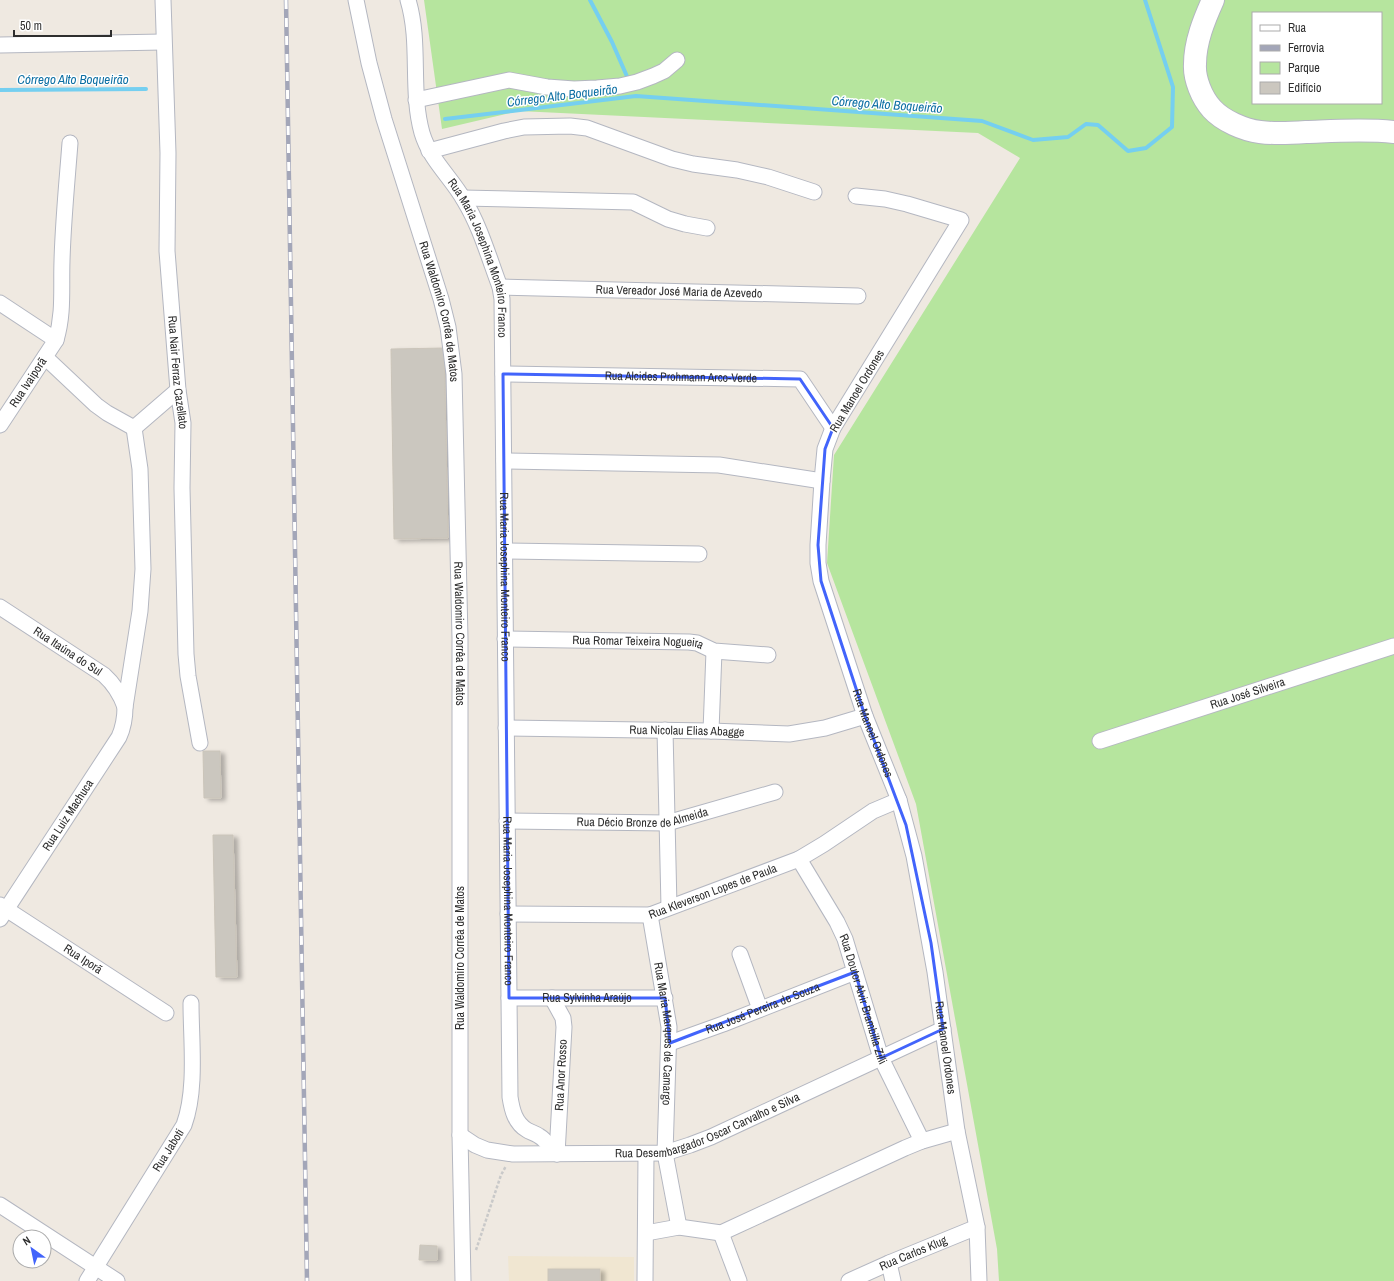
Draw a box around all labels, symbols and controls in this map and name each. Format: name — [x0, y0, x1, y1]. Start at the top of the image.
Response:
scale bar — [14, 12, 111, 38]
legend — [1252, 12, 1382, 104]
text: 50 m — [20, 18, 42, 34]
text: Rua — [1288, 20, 1307, 36]
text: Ferrovia — [1288, 40, 1325, 56]
text: Parque — [1288, 60, 1320, 76]
water label: Córrego Alto Boqueirão — [17, 71, 129, 88]
water label: Córrego Alto Boqueirão — [506, 80, 618, 111]
text: Edifício — [1288, 80, 1321, 96]
water label: Córrego Alto Boqueirão — [831, 92, 943, 117]
street label: Rua Maria Josephina Monteiro Franco — [444, 175, 510, 338]
street label: Rua Waldomiro Corrêa de Matos — [415, 239, 462, 382]
street label: Rua Vereador José Maria de Azevedo — [595, 281, 762, 302]
street label: Rua Nair Ferraz Cazellato — [164, 315, 191, 429]
street label: Rua Manoel Ordones — [826, 347, 888, 435]
street label: Rua Ivaiporã — [6, 354, 51, 410]
street label: Rua Alcides Prohmann Arco-Verde — [605, 368, 757, 386]
street label: Rua Maria Josephina Monteiro Franco — [496, 492, 514, 662]
street label: Rua Waldomiro Corrêa de Matos — [450, 561, 468, 706]
street label: Rua Itaúna do Sul — [30, 623, 105, 680]
street label: Rua Romar Teixeira Nogueira — [572, 632, 707, 653]
street label: Rua José Silveira — [1208, 674, 1287, 713]
street label: Rua Manoel Ordones — [849, 687, 897, 780]
street label: Rua Nicolau Elias Abagge — [629, 722, 745, 740]
street label: Rua Luiz Machuca — [39, 776, 97, 854]
street label: Rua Décio Bronze de Almeida — [577, 803, 710, 831]
street label: Rua Maria Josephina Monteiro Franco — [499, 816, 517, 986]
street label: Rua Kleverson Lopes de Paula — [646, 860, 780, 923]
street label: Rua Waldomiro Corrêa de Matos — [452, 886, 468, 1030]
street label: Rua Doutor Alvir Brambilla Zilli — [836, 931, 891, 1067]
street label: Rua Iporã — [60, 940, 106, 978]
street label: Rua Maria Marques de Camargo — [650, 961, 677, 1106]
street label: Rua José Pereira de Souza — [703, 979, 823, 1038]
street label: Rua Sylvinha Araújo — [542, 990, 632, 1006]
street label: Rua Manoel Ordones — [931, 1000, 960, 1095]
street label: Rua Anor Rosso — [551, 1039, 571, 1111]
street label: Rua Desembargador Oscar Carvalho e Silva — [615, 1089, 803, 1161]
street label: Rua Jaboti — [149, 1126, 188, 1175]
north arrow — [12, 1229, 52, 1269]
street label: Rua Carlos Klug — [877, 1232, 950, 1274]
text: N — [20, 1233, 33, 1248]

